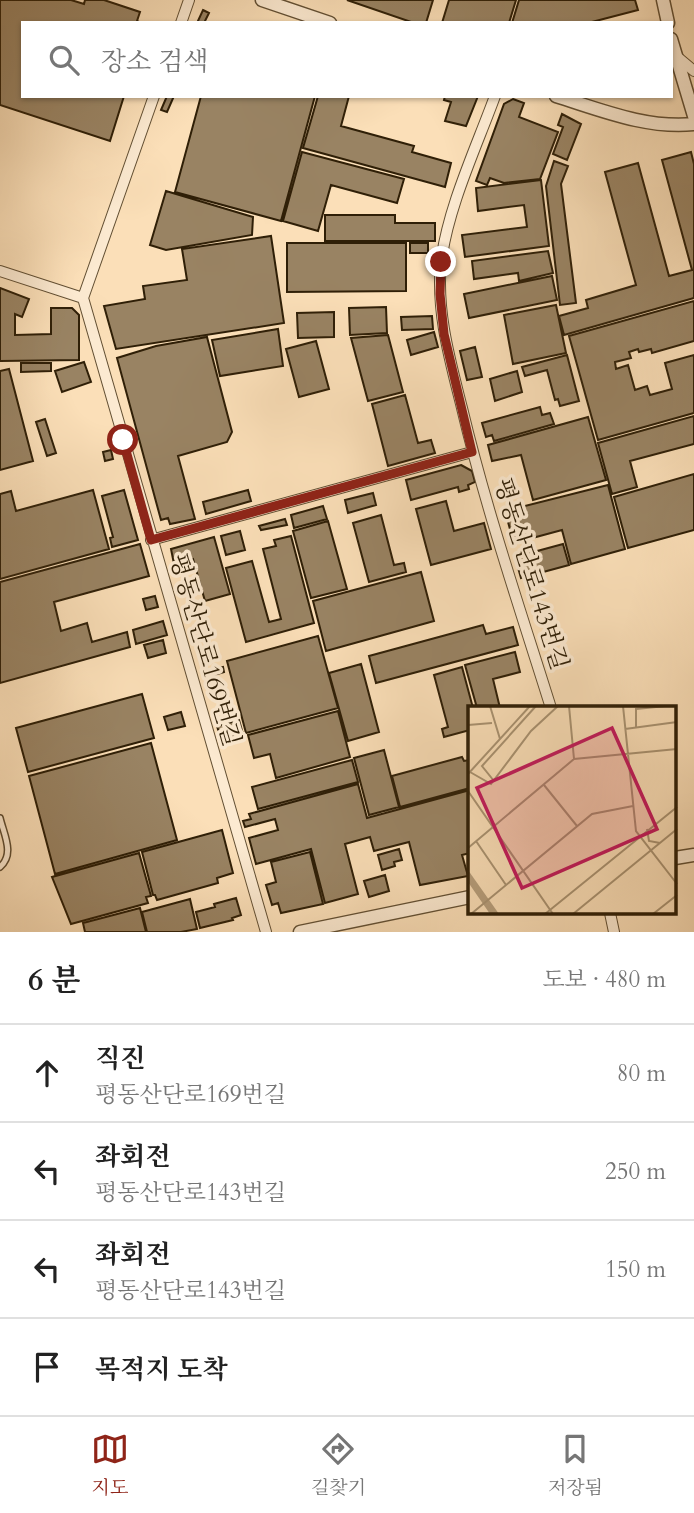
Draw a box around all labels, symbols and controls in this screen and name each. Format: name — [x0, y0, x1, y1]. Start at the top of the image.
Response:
search box — [21, 21, 673, 98]
icon: search — [45, 41, 83, 79]
text: 장소 검색 — [101, 44, 208, 79]
route end — [425, 246, 456, 277]
route start — [107, 424, 138, 455]
street label: 평동산단로143번길 — [486, 474, 576, 674]
street label: 평동산단로169번길 — [162, 550, 248, 750]
inset map — [468, 706, 676, 914]
text: 6 분 — [28, 960, 80, 1001]
text: 도보 · 480 m — [542, 964, 666, 995]
text: 직진 — [95, 1041, 145, 1076]
icon: ahead — [28, 1054, 66, 1092]
text: 80 m — [617, 1058, 666, 1089]
text: 평동산단로169번길 — [95, 1079, 286, 1110]
text: 좌회전 — [95, 1139, 170, 1174]
icon: left — [28, 1152, 66, 1190]
text: 250 m — [605, 1156, 666, 1187]
text: 평동산단로143번길 — [95, 1177, 286, 1208]
text: 좌회전 — [95, 1237, 170, 1272]
icon: left — [28, 1250, 66, 1288]
text: 150 m — [605, 1254, 666, 1285]
text: 평동산단로143번길 — [95, 1275, 286, 1306]
icon: arrive — [28, 1348, 66, 1386]
text: 목적지 도착 — [95, 1352, 228, 1387]
tab: 지도 — [91, 1430, 129, 1501]
tab: 길찾기 — [311, 1430, 366, 1501]
tab: 저장됨 — [548, 1430, 603, 1501]

